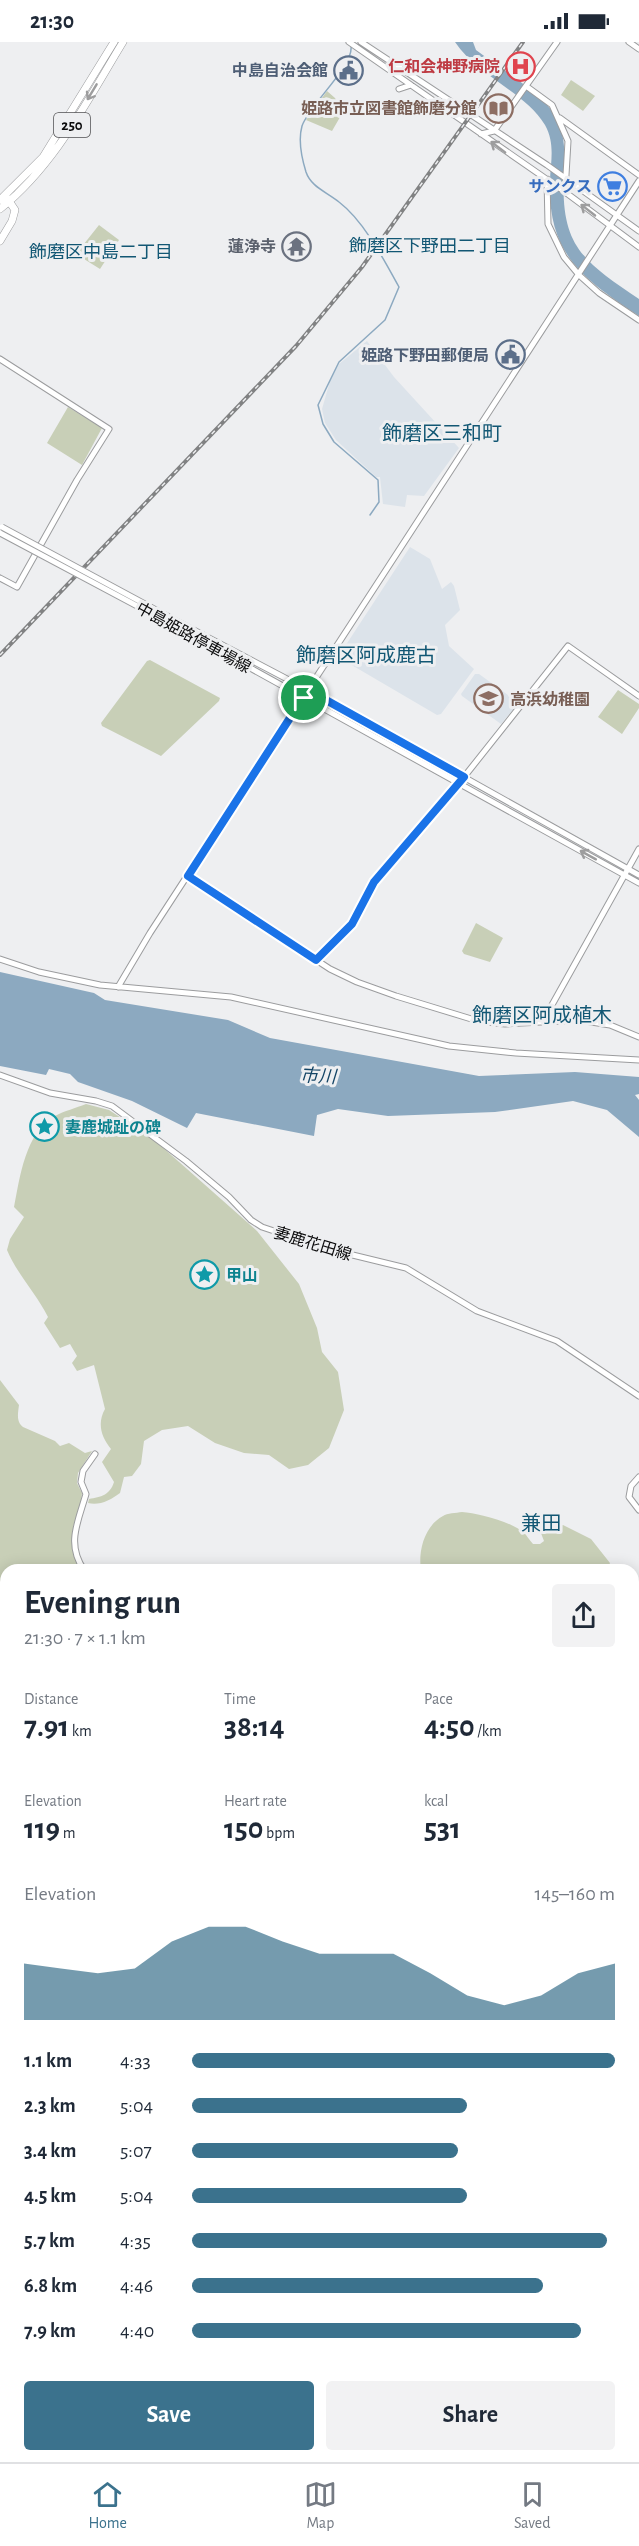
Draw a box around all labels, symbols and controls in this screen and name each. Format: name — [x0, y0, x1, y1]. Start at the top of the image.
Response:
text: 21:30 — [30, 10, 74, 32]
hospital icon: 仁和会神野病院 — [505, 50, 537, 82]
public building icon: 中島自治会館 — [333, 54, 365, 86]
place label: 仁和会神野病院 — [388, 57, 500, 75]
place label: 中島自治会館 — [232, 62, 328, 79]
one-way arrow — [86, 83, 98, 100]
library icon: 姫路市立図書館飾磨分館 — [482, 92, 514, 124]
place label: 姫路市立図書館飾磨分館 — [301, 100, 477, 117]
road number: 250 — [54, 113, 90, 137]
one-way arrow — [491, 141, 507, 153]
supermarket icon: サンクス — [597, 170, 629, 202]
place label: サンクス — [528, 178, 592, 195]
one-way arrow — [580, 203, 596, 216]
temple icon: 蓮浄寺 — [281, 230, 313, 262]
district label: 飾磨区下野田二丁目 — [349, 236, 511, 256]
place label: 蓮浄寺 — [228, 238, 276, 255]
district label: 飾磨区中島二丁目 — [29, 242, 173, 262]
public building icon: 姫路下野田郵便局 — [494, 339, 526, 371]
place label: 姫路下野田郵便局 — [361, 347, 489, 364]
district label: 飾磨区三和町 — [382, 423, 502, 444]
street label: 中島姫路停車場線 — [134, 599, 254, 676]
district label: 飾磨区阿成鹿古 — [296, 645, 436, 666]
pin — [278, 672, 329, 723]
icon: arrive — [287, 681, 320, 714]
school or university icon: 高浜幼稚園 — [473, 683, 505, 715]
place label: 高浜幼稚園 — [510, 691, 590, 708]
one-way arrow — [580, 849, 597, 861]
district label: 飾磨区阿成植木 — [472, 1004, 612, 1026]
water label: 市川 — [300, 1065, 338, 1087]
place icon: 妻鹿城趾の碑 — [28, 1111, 60, 1143]
place label: 妻鹿城趾の碑 — [65, 1118, 161, 1136]
street label: 妻鹿花田線 — [272, 1224, 354, 1263]
place icon: 甲山 — [189, 1259, 221, 1291]
place label: 甲山 — [226, 1268, 258, 1284]
district label: 兼田 — [521, 1512, 561, 1534]
button: share — [552, 1584, 615, 1647]
text: Evening run — [24, 1587, 181, 1620]
text: 21:30 · 7 × 1.1 km — [24, 1628, 146, 1648]
text: Distance — [24, 1691, 78, 1707]
text: Time — [224, 1691, 256, 1707]
text: Pace — [424, 1691, 453, 1707]
text: 7.91 — [24, 1712, 69, 1742]
text: 38:14 — [224, 1712, 284, 1742]
text: 4:50 — [424, 1712, 475, 1742]
text: km — [69, 1723, 92, 1739]
text: /km — [475, 1723, 502, 1739]
text: Elevation — [24, 1793, 82, 1809]
text: Heart rate — [224, 1793, 287, 1809]
text: kcal — [424, 1793, 448, 1809]
text: 119 — [24, 1814, 60, 1844]
text: 150 — [224, 1814, 263, 1844]
text: 531 — [424, 1814, 461, 1844]
text: m — [60, 1825, 76, 1841]
text: bpm — [263, 1825, 295, 1841]
text: Elevation — [24, 1884, 96, 1904]
text: 145–160 m — [534, 1884, 615, 1904]
text: 1.1 km — [24, 2051, 72, 2071]
text: 4:33 — [120, 2051, 151, 2071]
text: 2.3 km — [24, 2096, 76, 2116]
text: 5:04 — [120, 2096, 153, 2116]
text: 3.4 km — [24, 2141, 76, 2161]
text: 5:07 — [120, 2141, 152, 2161]
text: 4.5 km — [24, 2186, 76, 2206]
text: 5:04 — [120, 2186, 153, 2206]
text: 5.7 km — [24, 2231, 75, 2251]
text: 4:35 — [120, 2231, 151, 2251]
text: 6.8 km — [24, 2276, 77, 2296]
text: 4:46 — [120, 2276, 153, 2296]
text: 7.9 km — [24, 2321, 76, 2341]
text: 4:40 — [120, 2321, 154, 2341]
button: Save — [24, 2381, 314, 2450]
button: Share — [326, 2381, 615, 2450]
tab: Home — [88, 2478, 127, 2533]
tab: Map — [304, 2478, 337, 2533]
tab: Saved — [514, 2478, 551, 2533]

